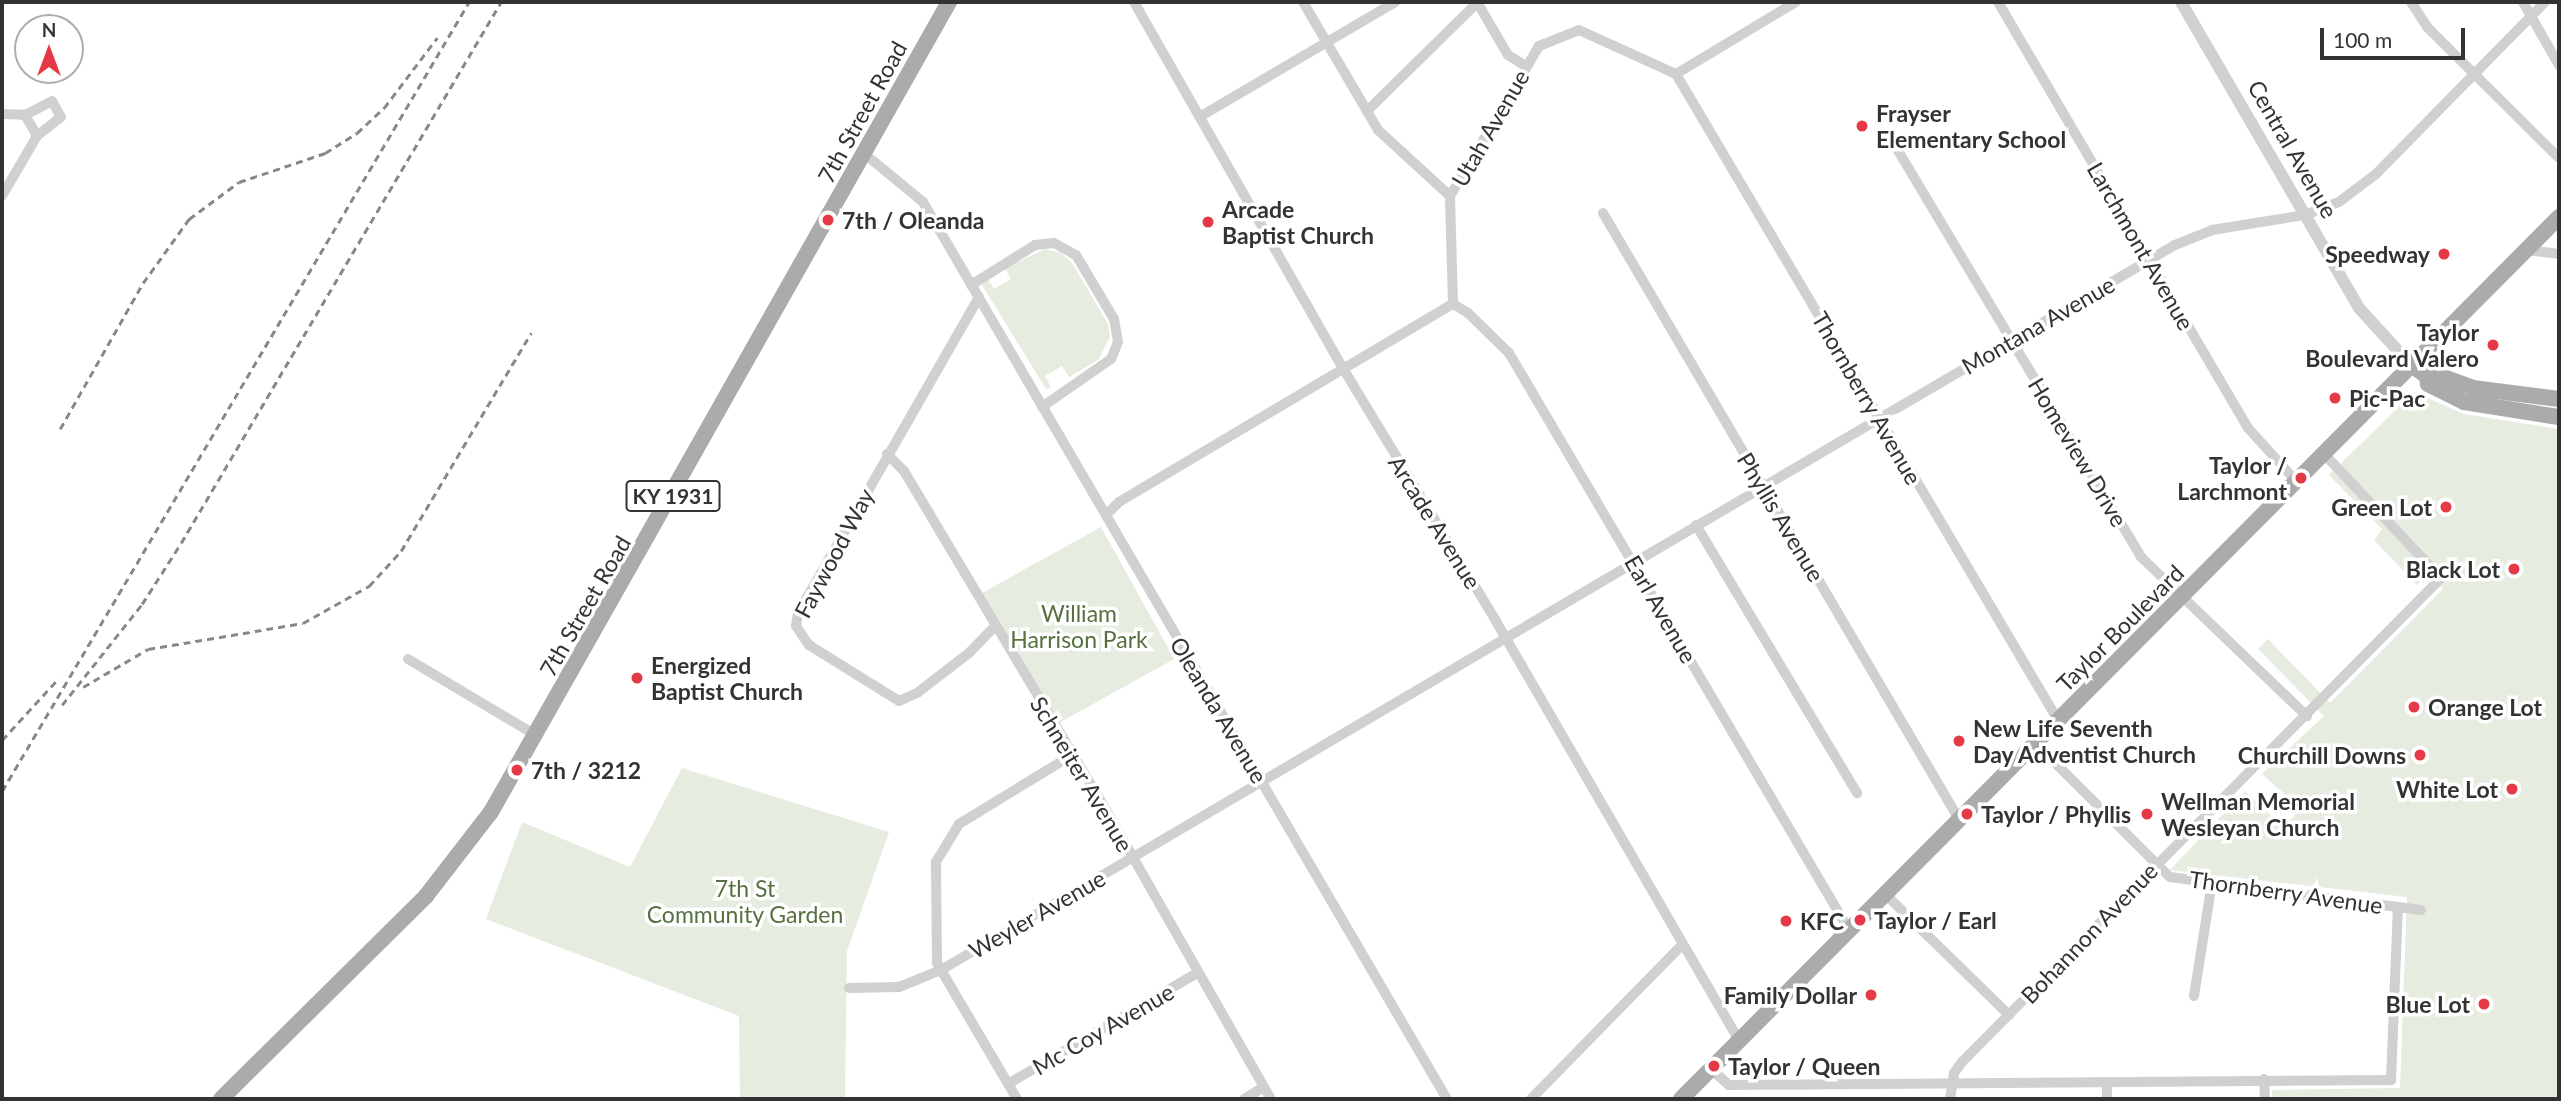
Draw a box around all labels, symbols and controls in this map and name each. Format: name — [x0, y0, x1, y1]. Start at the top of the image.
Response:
north arrow — [14, 14, 84, 84]
scale bar — [2323, 14, 2468, 58]
text: N — [42, 18, 56, 41]
text: 100 m — [2333, 27, 2392, 52]
street label: 7th Street Road — [812, 36, 912, 188]
street label: Utah Avenue — [1445, 64, 1535, 192]
street label: Central Avenue — [2242, 75, 2344, 223]
place label: Frayser Elementary School — [1876, 99, 2067, 153]
marker: Frayser Elementary School — [1854, 118, 1870, 134]
street label: Larchmont Avenue — [2082, 157, 2200, 335]
place label: Arcade Baptist Church — [1222, 195, 1374, 249]
place label: 7th / Oleanda — [842, 206, 985, 234]
marker: 7th / Oleanda — [820, 212, 836, 228]
marker: Arcade Baptist Church — [1200, 214, 1216, 230]
place label: Speedway — [2325, 240, 2430, 268]
marker: Speedway — [2436, 246, 2452, 262]
street label: Montana Avenue — [1956, 270, 2120, 380]
street label: Thornberry Avenue — [1806, 306, 1928, 490]
place label: Taylor Boulevard Valero — [2304, 318, 2479, 372]
marker: Taylor Boulevard Valero — [2485, 337, 2501, 353]
street label: Homeview Drive — [2023, 372, 2133, 532]
place label: Pic-Pac — [2349, 384, 2425, 412]
marker: Pic-Pac — [2327, 390, 2343, 406]
street label: Phyllis Avenue — [1731, 447, 1831, 587]
street label: Arcade Avenue — [1383, 450, 1487, 594]
place label: Taylor / Larchmont — [2177, 451, 2287, 505]
marker: Taylor / Larchmont — [2293, 470, 2309, 486]
road number: KY 1931 — [624, 478, 722, 514]
street label: Faywood Way — [788, 484, 880, 622]
place label: Green Lot — [2331, 493, 2432, 521]
marker: Green Lot — [2438, 499, 2454, 515]
street label: 7th Street Road — [534, 531, 636, 681]
street label: Earl Avenue — [1619, 550, 1703, 668]
place label: Black Lot — [2406, 555, 2500, 583]
street label: Taylor Boulevard — [2051, 559, 2189, 697]
marker: Black Lot — [2506, 561, 2522, 577]
park label: William Harrison Park — [1010, 599, 1148, 653]
street label: Oleanda Avenue — [1164, 632, 1274, 788]
place label: Energized Baptist Church — [651, 651, 803, 705]
marker: Energized Baptist Church — [629, 670, 645, 686]
street label: Schneiter Avenue — [1024, 691, 1140, 857]
place label: Orange Lot — [2428, 693, 2542, 721]
marker: Orange Lot — [2406, 699, 2422, 715]
place label: New Life Seventh Day Adventist Church — [1973, 714, 2197, 768]
marker: New Life Seventh Day Adventist Church — [1951, 733, 1967, 749]
place label: Churchill Downs — [2238, 741, 2406, 769]
marker: Churchill Downs — [2412, 747, 2428, 763]
place label: 7th / 3212 — [531, 756, 641, 784]
marker: 7th / 3212 — [509, 762, 525, 778]
place label: White Lot — [2396, 775, 2498, 803]
marker: White Lot — [2504, 781, 2520, 797]
place label: Wellman Memorial Wesleyan Church — [2161, 787, 2355, 841]
place label: Taylor / Phyllis — [1981, 800, 2132, 828]
marker: Taylor / Phyllis — [1959, 806, 1975, 822]
marker: Wellman Memorial Wesleyan Church — [2139, 806, 2155, 822]
street label: Bohannon Avenue — [2015, 857, 2163, 1009]
street label: Weyler Avenue — [963, 864, 1111, 964]
street label: Thornberry Avenue — [2187, 865, 2385, 919]
park label: 7th St Community Garden — [646, 874, 844, 928]
place label: Taylor / Earl — [1874, 906, 1997, 934]
place label: KFC — [1800, 907, 1844, 935]
marker: Taylor / Earl — [1852, 912, 1868, 928]
marker: KFC — [1778, 913, 1794, 929]
street label: Mc Coy Avenue — [1027, 977, 1179, 1081]
place label: Family Dollar — [1723, 981, 1857, 1009]
marker: Family Dollar — [1863, 987, 1879, 1003]
place label: Blue Lot — [2386, 990, 2470, 1018]
marker: Blue Lot — [2476, 996, 2492, 1012]
place label: Taylor / Queen — [1728, 1052, 1881, 1080]
marker: Taylor / Queen — [1706, 1058, 1722, 1074]

